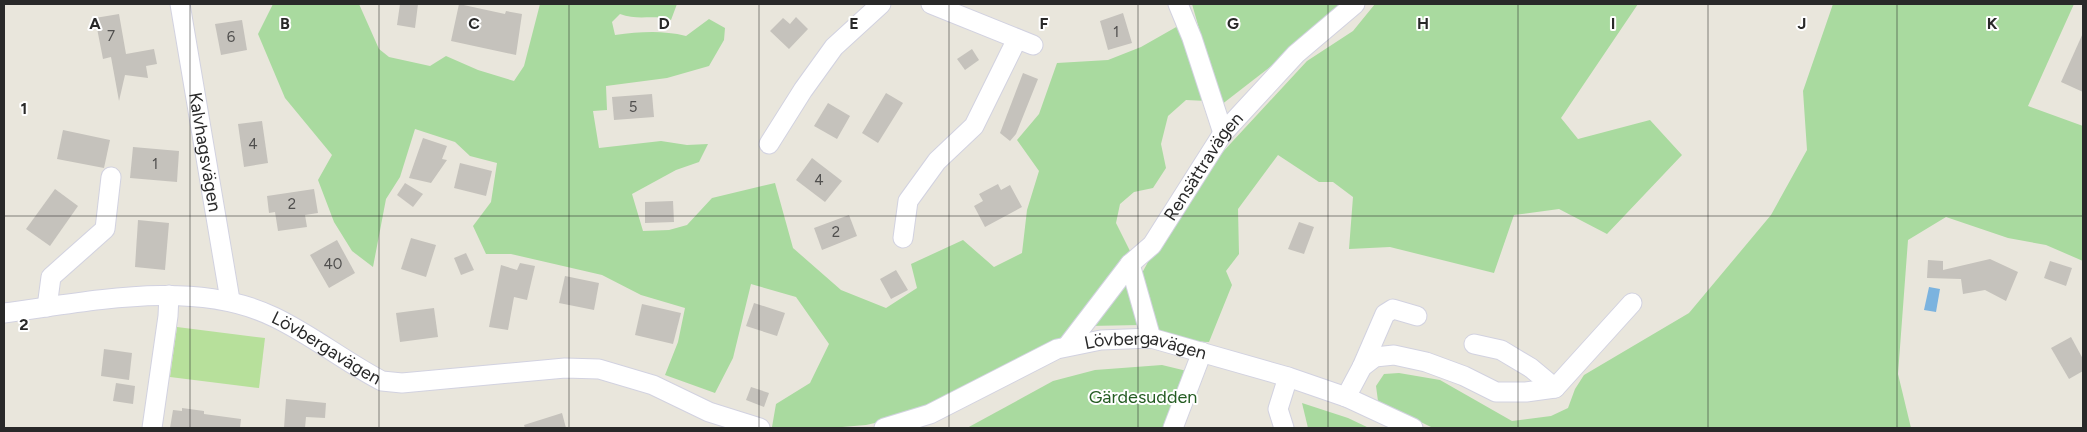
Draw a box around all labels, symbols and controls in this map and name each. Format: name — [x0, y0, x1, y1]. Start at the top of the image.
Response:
text: A — [89, 14, 101, 33]
text: B — [280, 14, 290, 33]
text: C — [468, 14, 480, 33]
text: D — [658, 14, 670, 33]
text: E — [849, 14, 859, 33]
text: F — [1040, 14, 1049, 33]
text: G — [1227, 14, 1239, 33]
text: H — [1417, 14, 1429, 33]
text: I — [1611, 14, 1615, 33]
text: J — [1798, 14, 1806, 33]
text: K — [1987, 14, 1998, 33]
house number: 1 — [1113, 23, 1119, 41]
house number: 7 — [107, 27, 115, 45]
house number: 6 — [227, 28, 236, 46]
street label: Kalvhagsvägen — [184, 91, 226, 213]
house number: 5 — [629, 98, 637, 116]
text: 1 — [21, 99, 27, 118]
street label: Rensättravägen — [1159, 107, 1248, 225]
house number: 4 — [248, 135, 258, 153]
house number: 1 — [152, 155, 158, 173]
house number: 4 — [814, 171, 824, 189]
house number: 2 — [288, 195, 296, 213]
house number: 2 — [832, 223, 840, 241]
house number: 40 — [324, 255, 342, 273]
street label: Lövbergavägen — [268, 307, 385, 389]
text: 2 — [19, 315, 29, 334]
street label: Lövbergavägen — [1082, 327, 1209, 364]
park label: Gärdesudden — [1089, 386, 1197, 408]

